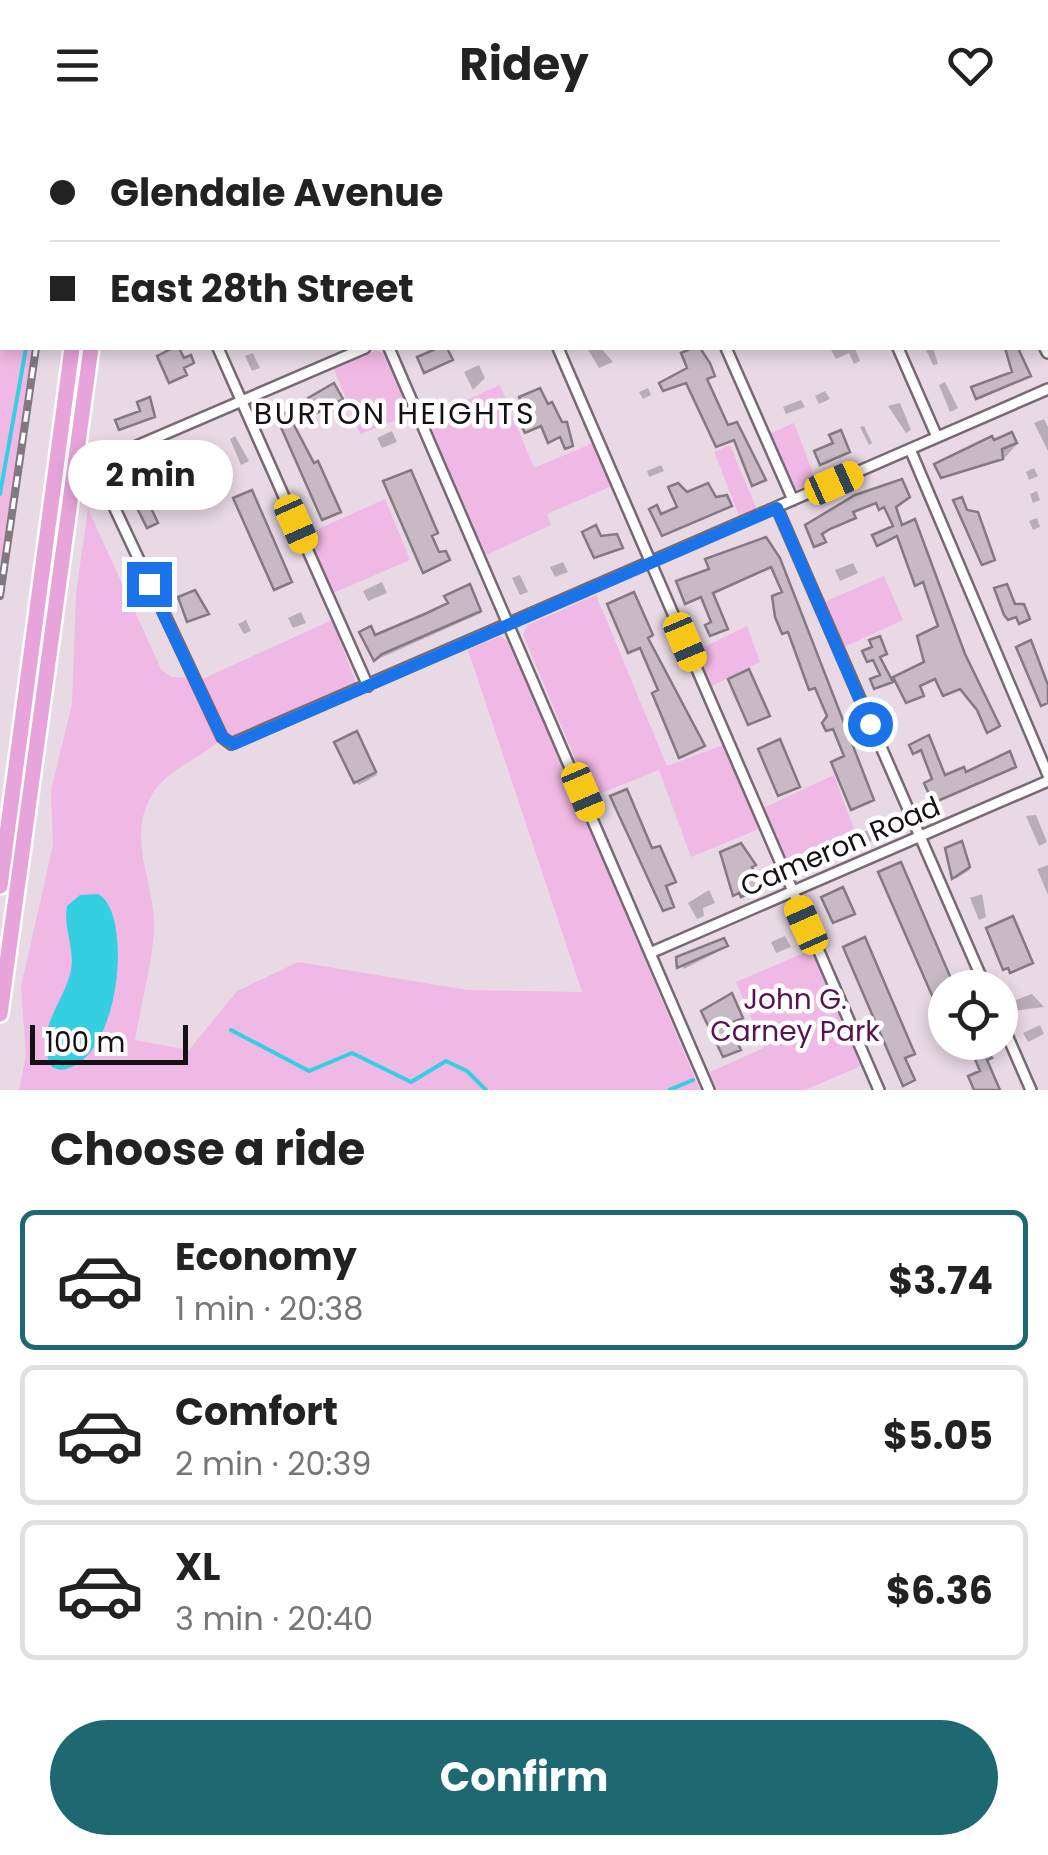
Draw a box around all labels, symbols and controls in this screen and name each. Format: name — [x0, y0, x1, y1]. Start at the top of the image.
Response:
text: Ridey — [459, 33, 589, 96]
icon: menu — [50, 38, 105, 93]
icon: heart — [943, 38, 998, 93]
text: Glendale Avenue — [110, 166, 443, 219]
text: East 28th Street — [110, 262, 414, 315]
district label: BURTON HEIGHTS — [254, 392, 536, 435]
callout: 2 min — [66, 439, 232, 509]
text: 2 min — [106, 452, 195, 497]
car — [800, 457, 868, 509]
car — [270, 490, 322, 558]
route end — [127, 562, 172, 607]
car — [659, 609, 711, 675]
route start — [848, 702, 893, 747]
car — [557, 759, 609, 825]
street label: Cameron Road — [734, 787, 946, 906]
car — [780, 891, 832, 959]
map controls — [928, 970, 1018, 1060]
button: locate — [928, 970, 1018, 1060]
park label: John G. Carney Park — [710, 980, 880, 1051]
scale bar — [30, 1020, 188, 1064]
text: 100 m — [45, 1023, 125, 1062]
text: Choose a ride — [50, 1118, 365, 1181]
text: Economy — [175, 1230, 357, 1283]
icon: car — [55, 1235, 145, 1325]
text: $3.74 — [888, 1254, 993, 1307]
text: 1 min · 20:38 — [175, 1286, 363, 1331]
text: Comfort — [175, 1385, 338, 1438]
icon: car — [55, 1390, 145, 1480]
text: $5.05 — [883, 1409, 993, 1462]
text: 2 min · 20:39 — [175, 1441, 371, 1486]
text: XL — [175, 1540, 220, 1593]
icon: car — [55, 1545, 145, 1635]
text: $6.36 — [886, 1564, 993, 1617]
text: 3 min · 20:40 — [175, 1596, 373, 1641]
button: Confirm — [50, 1720, 998, 1835]

